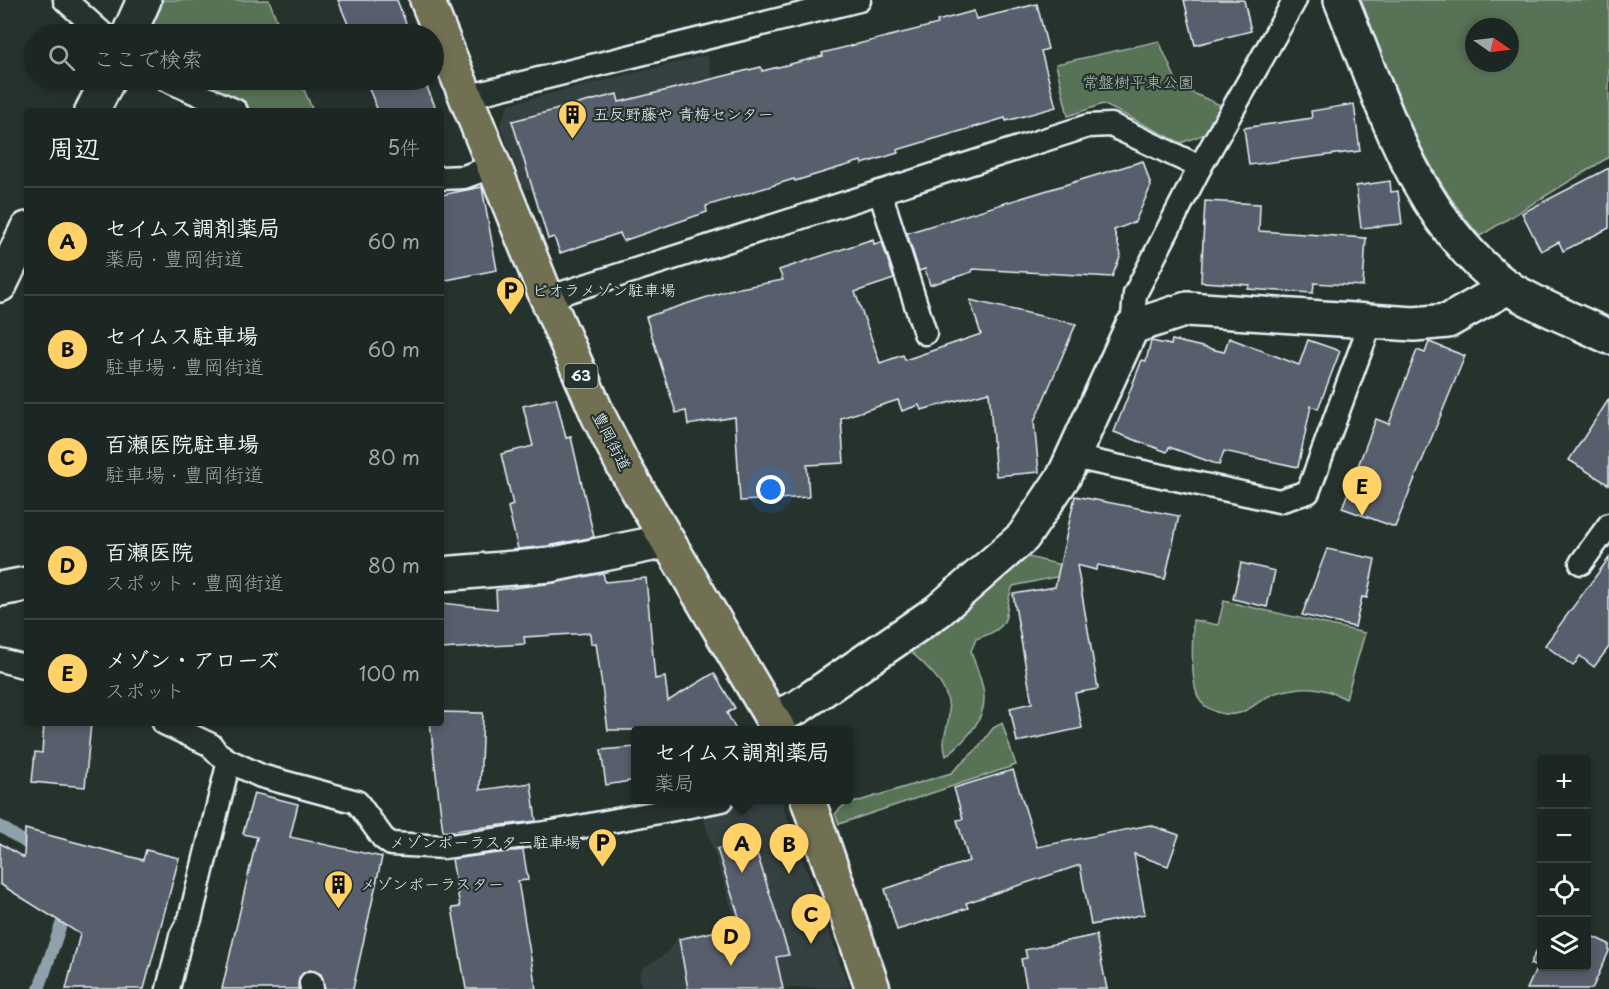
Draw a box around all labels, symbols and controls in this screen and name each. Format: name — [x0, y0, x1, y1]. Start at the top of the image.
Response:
north arrow — [1465, 18, 1519, 72]
search box — [24, 24, 444, 90]
icon: search — [45, 41, 78, 74]
text: ここで検索 — [93, 41, 203, 74]
park label: 常盤樹平東公園 — [1082, 69, 1194, 93]
building icon: 五反野藤や 青梅センター — [556, 98, 588, 140]
place label: 五反野藤や 青梅センター — [593, 101, 774, 125]
text: 周辺 — [48, 128, 100, 167]
text: 5件 — [387, 132, 420, 162]
text: セイムス調剤薬局 — [105, 210, 280, 243]
text: A — [60, 226, 75, 256]
text: 60 m — [368, 226, 420, 256]
text: 薬局 · 豊岡街道 — [105, 243, 244, 273]
parking icon: ビオラメゾン駐車場 — [495, 274, 527, 316]
place label: ビオラメゾン駐車場 — [532, 277, 676, 301]
text: セイムス駐車場 — [105, 318, 258, 351]
text: B — [61, 334, 74, 364]
text: 60 m — [368, 334, 420, 364]
text: 駐車場 · 豊岡街道 — [105, 351, 264, 381]
road number: 63 — [564, 364, 598, 388]
street label: 豊岡街道 — [588, 407, 638, 475]
text: 百瀬医院駐車場 — [105, 426, 259, 459]
text: C — [60, 442, 75, 472]
text: 80 m — [368, 442, 420, 472]
text: 駐車場 · 豊岡街道 — [105, 459, 264, 489]
pin: E — [1342, 466, 1382, 516]
your location — [756, 475, 785, 504]
text: 百瀬医院 — [105, 534, 193, 567]
text: D — [60, 550, 75, 580]
text: 80 m — [368, 550, 420, 580]
text: スポット · 豊岡街道 — [105, 567, 284, 597]
text: メゾン・アローズ — [105, 642, 279, 675]
text: E — [61, 658, 74, 688]
text: 100 m — [359, 658, 420, 688]
text: スポット — [105, 675, 185, 705]
popup — [631, 726, 853, 804]
text: セイムス調剤薬局 — [654, 734, 830, 767]
map controls — [1537, 755, 1591, 971]
button: + — [1537, 755, 1591, 809]
text: 薬局 — [654, 767, 694, 797]
button: − — [1537, 809, 1591, 863]
pin: A — [722, 824, 762, 873]
pin: B — [770, 824, 808, 874]
parking icon: メゾンポーラスター駐車場 — [586, 826, 618, 868]
place label: メゾンポーラスター駐車場 — [389, 829, 581, 853]
button: locate — [1537, 863, 1591, 917]
building icon: メゾンポーラスター — [323, 868, 355, 910]
place label: メゾンポーラスター — [360, 871, 504, 895]
pin: C — [792, 894, 830, 944]
pin: D — [712, 916, 750, 966]
button: layers — [1537, 917, 1591, 971]

